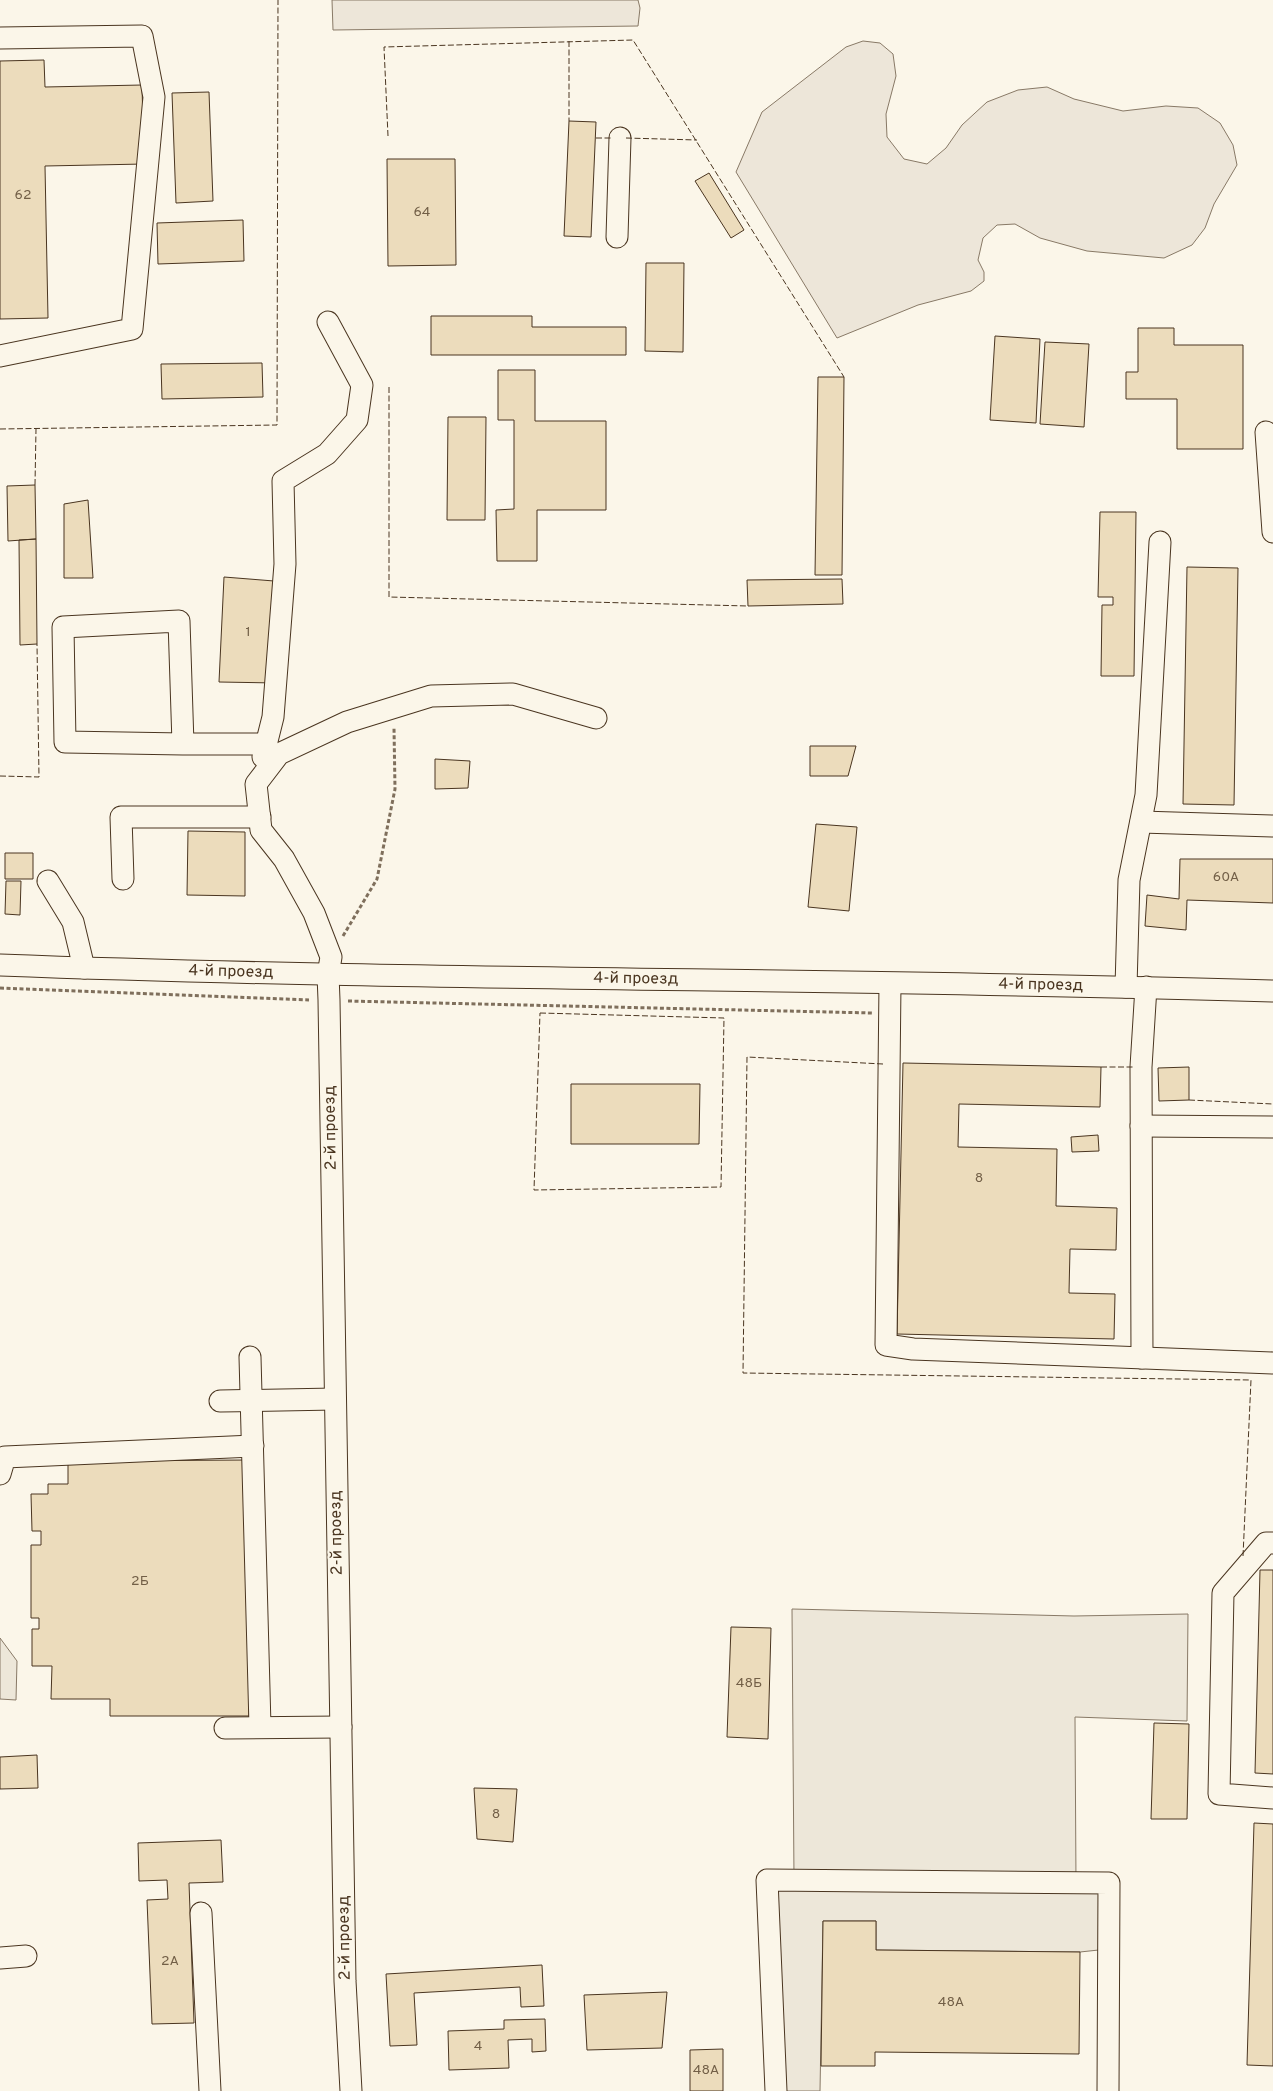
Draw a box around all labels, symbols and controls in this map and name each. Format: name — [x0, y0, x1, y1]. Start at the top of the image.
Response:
house number: 62 — [15, 187, 31, 204]
house number: 64 — [413, 204, 431, 221]
house number: 1 — [245, 624, 251, 641]
house number: 60А — [1213, 869, 1239, 886]
street label: 4-й проезд — [188, 961, 274, 983]
street label: 4-й проезд — [593, 969, 679, 990]
street label: 4-й проезд — [998, 974, 1084, 996]
street label: 2-й проезд — [320, 1085, 342, 1171]
house number: 8 — [975, 1170, 983, 1187]
street label: 2-й проезд — [326, 1490, 348, 1576]
house number: 2Б — [131, 1573, 149, 1590]
house number: 48Б — [736, 1675, 762, 1692]
house number: 8 — [492, 1806, 500, 1823]
street label: 2-й проезд — [334, 1895, 356, 1981]
house number: 2А — [161, 1953, 179, 1970]
house number: 48А — [938, 1994, 964, 2011]
house number: 4 — [474, 2038, 482, 2055]
house number: 48А — [693, 2062, 719, 2079]

